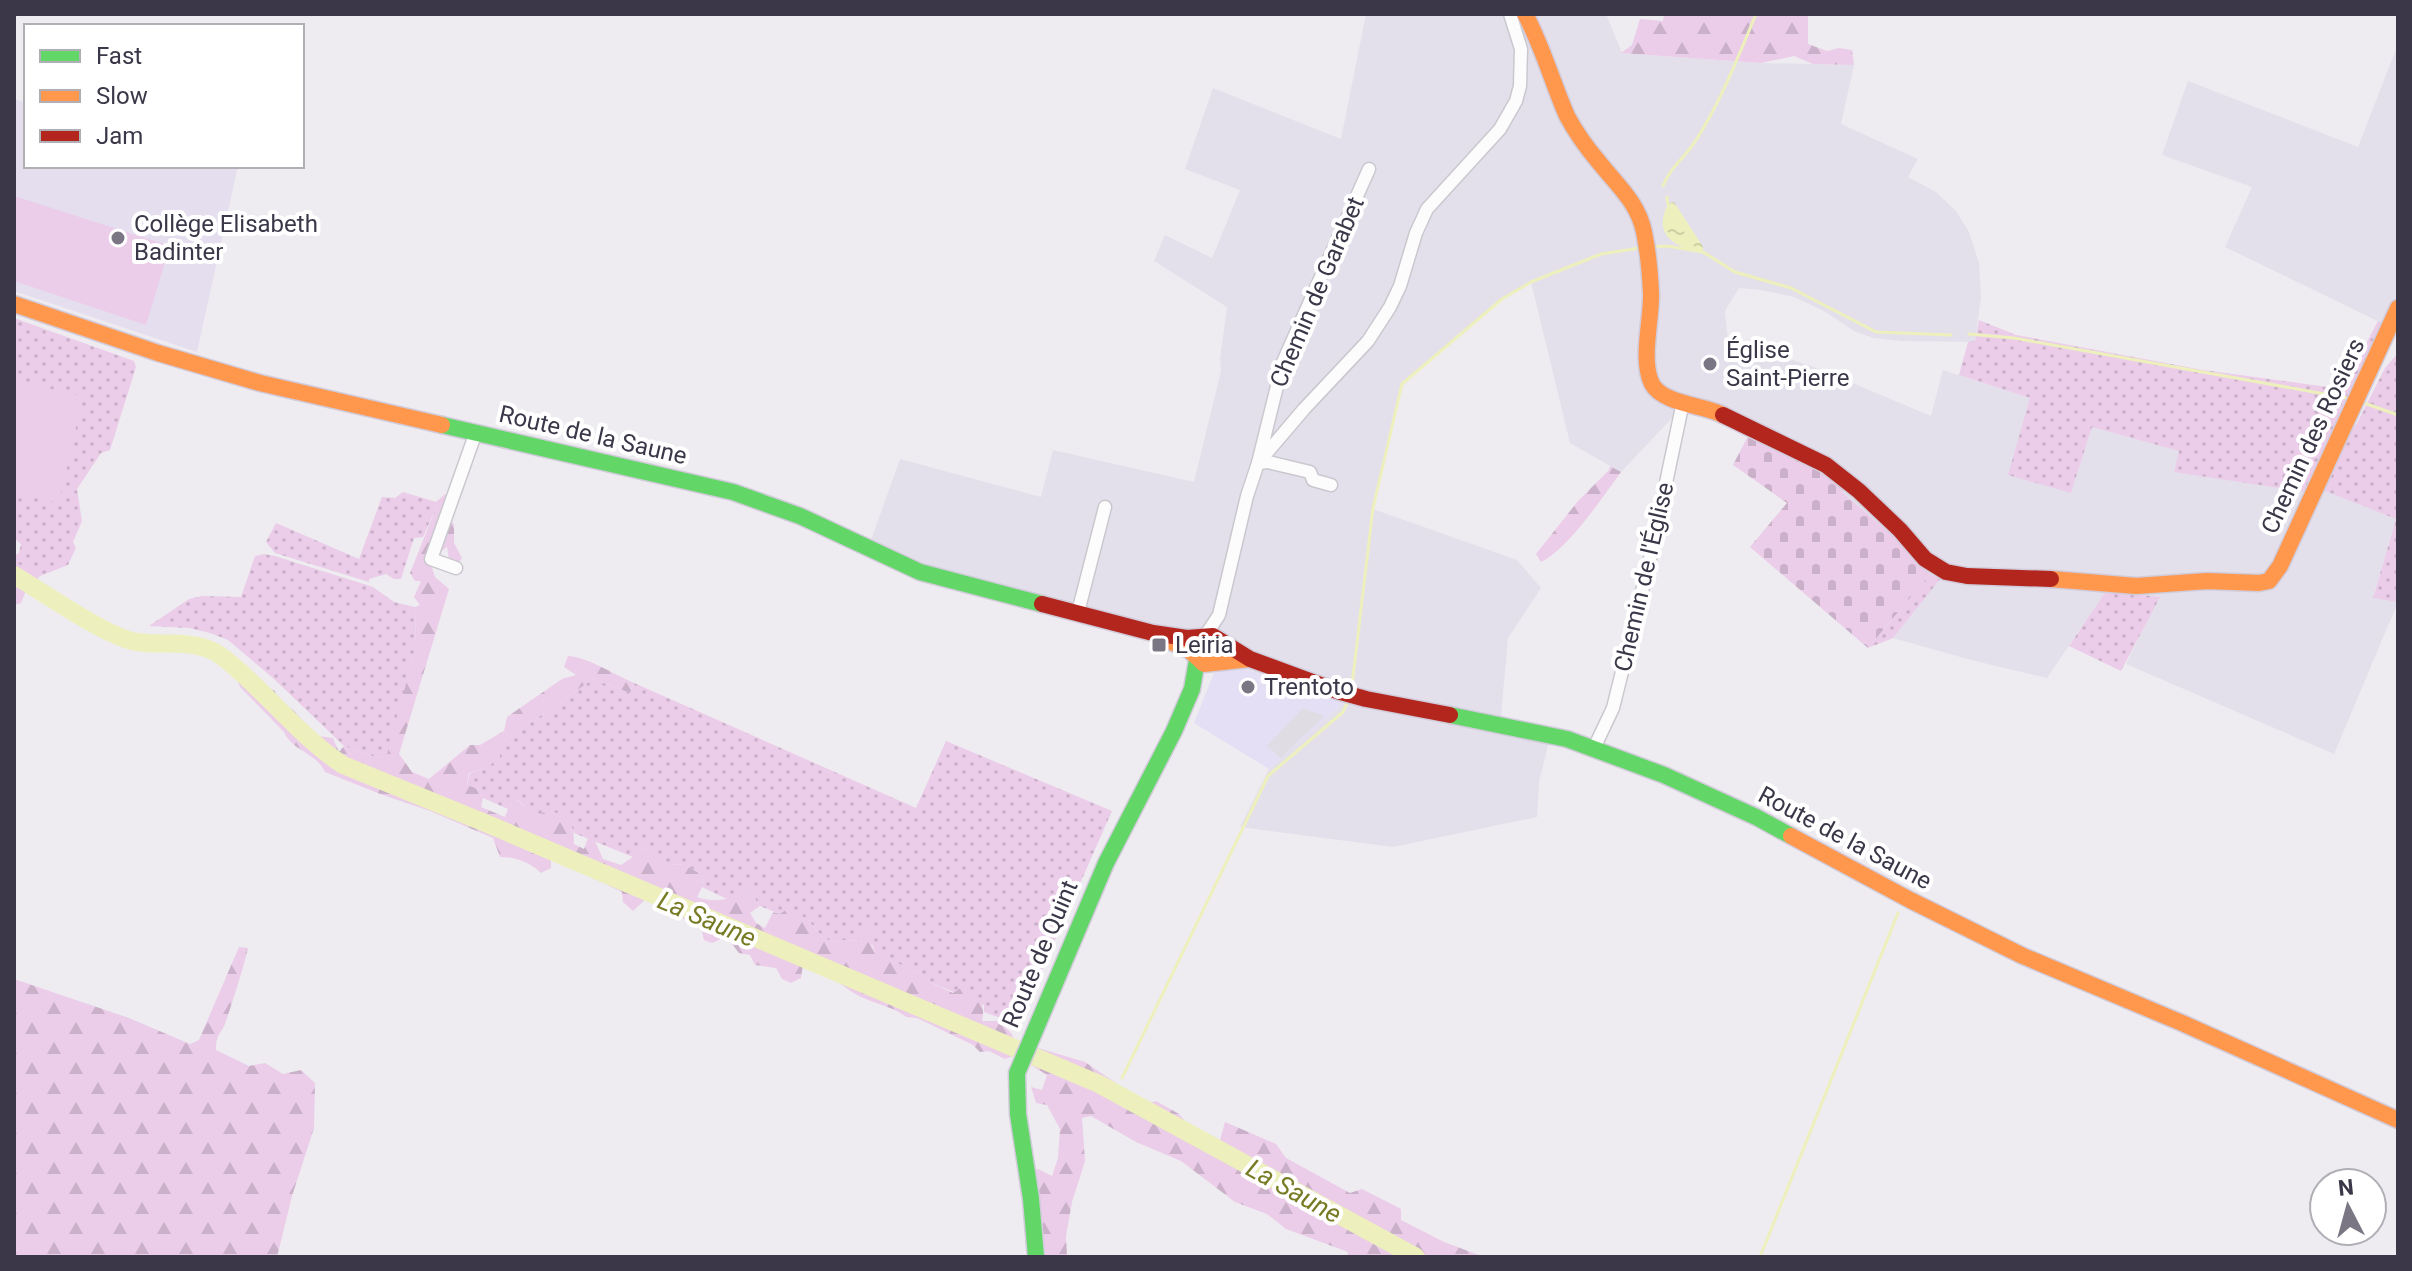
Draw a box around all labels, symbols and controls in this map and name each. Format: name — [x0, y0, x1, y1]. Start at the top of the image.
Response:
legend — [24, 24, 304, 168]
text: Fast — [96, 42, 142, 70]
text: Slow — [96, 82, 148, 110]
text: Jam — [96, 122, 143, 150]
street label: Chemin de Garabet — [1264, 192, 1370, 391]
place label: Collège Elisabeth Badinter — [134, 210, 318, 266]
marker: Collège Elisabeth Badinter — [109, 229, 127, 247]
street label: Chemin des Rosiers — [2255, 334, 2371, 538]
place label: Église Saint-Pierre — [1726, 336, 1849, 392]
marker: Église Saint-Pierre — [1701, 355, 1719, 373]
street label: Route de la Saune — [496, 400, 690, 470]
street label: Chemin de l'Église — [1609, 480, 1679, 674]
place label: Leiria — [1175, 631, 1234, 659]
marker: Leiria — [1150, 636, 1168, 654]
place label: Trentoto — [1264, 673, 1354, 701]
marker: Trentoto — [1239, 678, 1257, 696]
street label: Route de la Saune — [1754, 781, 1936, 895]
street label: Route de Quint — [996, 876, 1084, 1032]
water label: La Saune — [653, 885, 761, 953]
water label: La Saune — [1241, 1153, 1347, 1229]
north arrow — [2308, 1167, 2388, 1247]
text: N — [2337, 1174, 2355, 1201]

